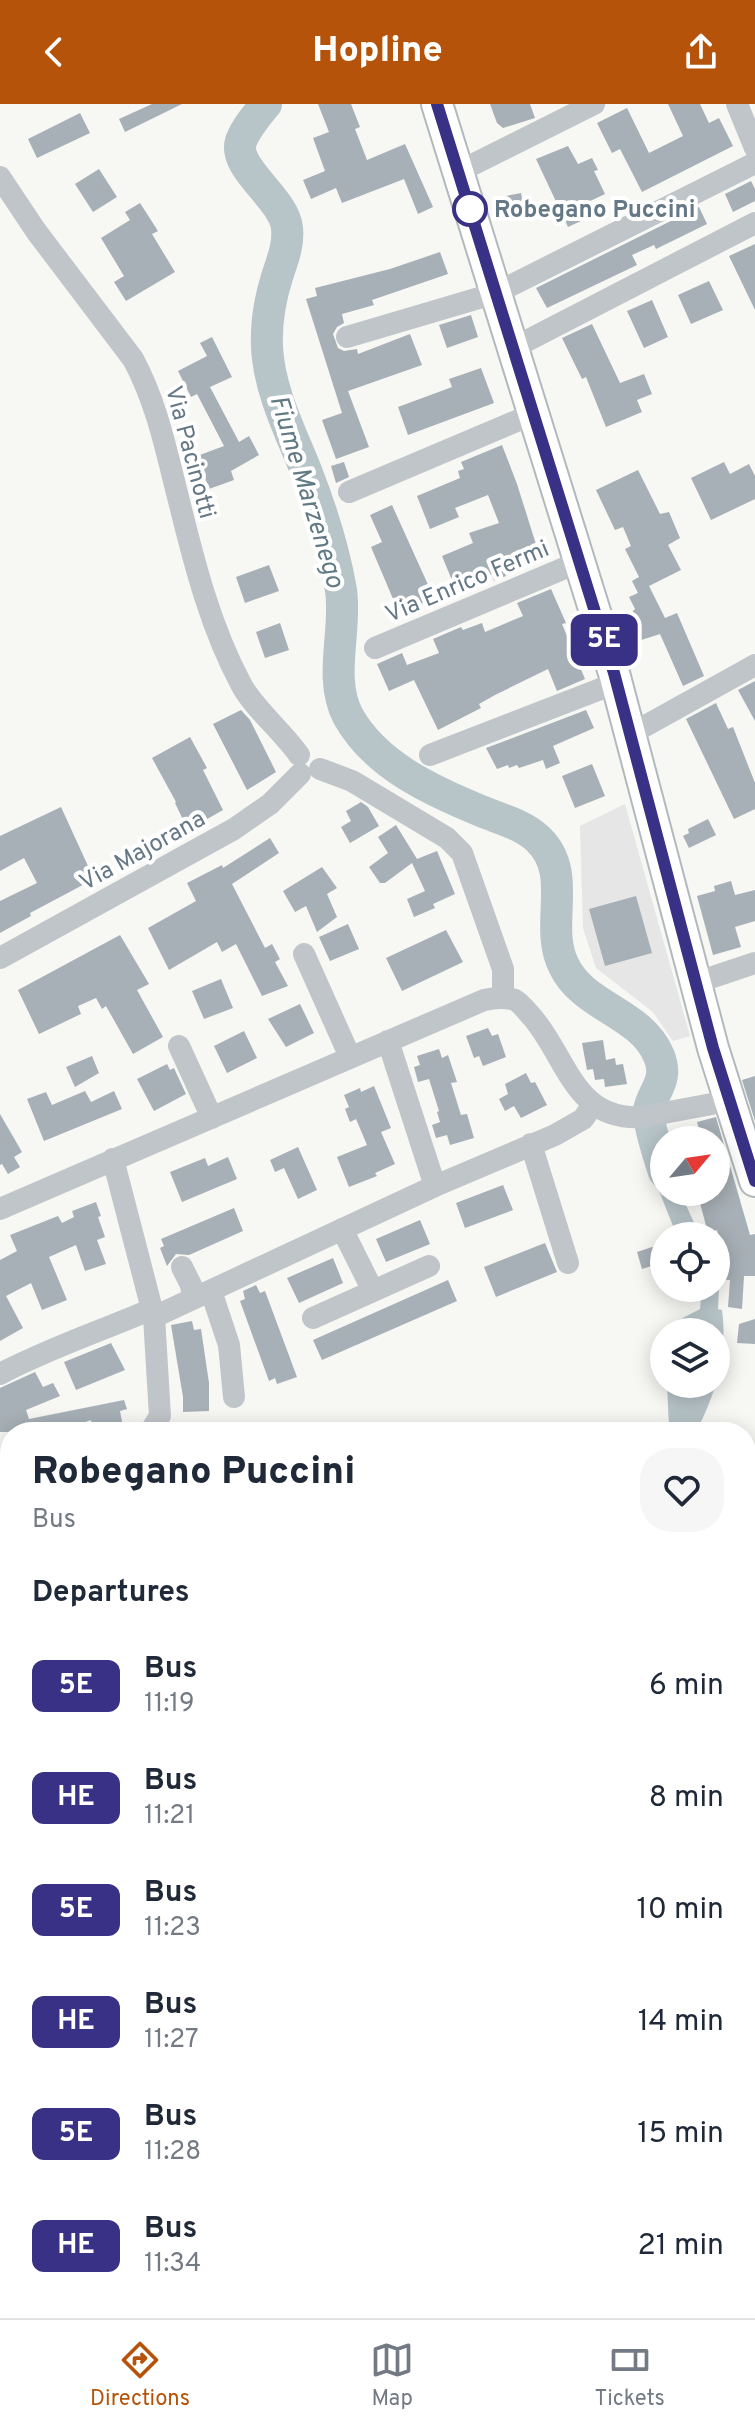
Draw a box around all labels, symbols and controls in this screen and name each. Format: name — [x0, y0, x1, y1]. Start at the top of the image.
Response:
text: Hopline — [312, 29, 443, 75]
icon: back — [32, 30, 76, 74]
icon: share — [679, 30, 723, 74]
marker: Robegano Puccini — [453, 192, 487, 226]
place label: Robegano Puccini — [494, 196, 696, 226]
street label: Via Pacinotti — [157, 383, 221, 522]
water label: Fiume Marzenego — [261, 391, 351, 592]
street label: Via Enrico Fermi — [381, 535, 554, 631]
line badge: 5E — [568, 614, 640, 666]
text: 5E — [587, 622, 621, 658]
street label: Via Majorana — [75, 805, 211, 899]
north arrow — [650, 1126, 730, 1206]
map controls — [650, 1126, 730, 1398]
button: locate — [650, 1222, 730, 1302]
button: layers — [650, 1318, 730, 1398]
button: heart — [640, 1448, 724, 1532]
text: Robegano Puccini — [32, 1449, 355, 1498]
text: Bus — [32, 1504, 76, 1537]
text: Departures — [32, 1575, 190, 1612]
text: Bus — [144, 1651, 197, 1688]
text: 5E — [59, 1668, 93, 1704]
text: 6 min — [649, 1668, 724, 1705]
text: 11:19 — [144, 1688, 194, 1721]
text: Bus — [144, 1763, 197, 1800]
text: HE — [57, 1780, 95, 1816]
text: 8 min — [649, 1780, 724, 1817]
text: 11:21 — [144, 1800, 195, 1833]
text: Bus — [144, 1875, 197, 1912]
text: 5E — [59, 1892, 93, 1928]
text: 10 min — [637, 1892, 724, 1929]
text: 11:23 — [144, 1912, 201, 1945]
text: Bus — [144, 1987, 197, 2024]
text: HE — [57, 2004, 95, 2040]
text: 14 min — [638, 2004, 724, 2041]
text: 11:27 — [144, 2024, 198, 2057]
text: Bus — [144, 2099, 197, 2136]
text: 5E — [59, 2116, 93, 2152]
text: 15 min — [637, 2116, 724, 2153]
text: 11:28 — [144, 2136, 201, 2169]
text: Bus — [144, 2211, 197, 2248]
text: HE — [57, 2228, 95, 2264]
text: 21 min — [637, 2228, 724, 2265]
text: 11:34 — [144, 2248, 201, 2281]
tab: Directions — [90, 2338, 190, 2413]
tab: Map — [370, 2338, 414, 2413]
tab: Tickets — [594, 2338, 665, 2413]

